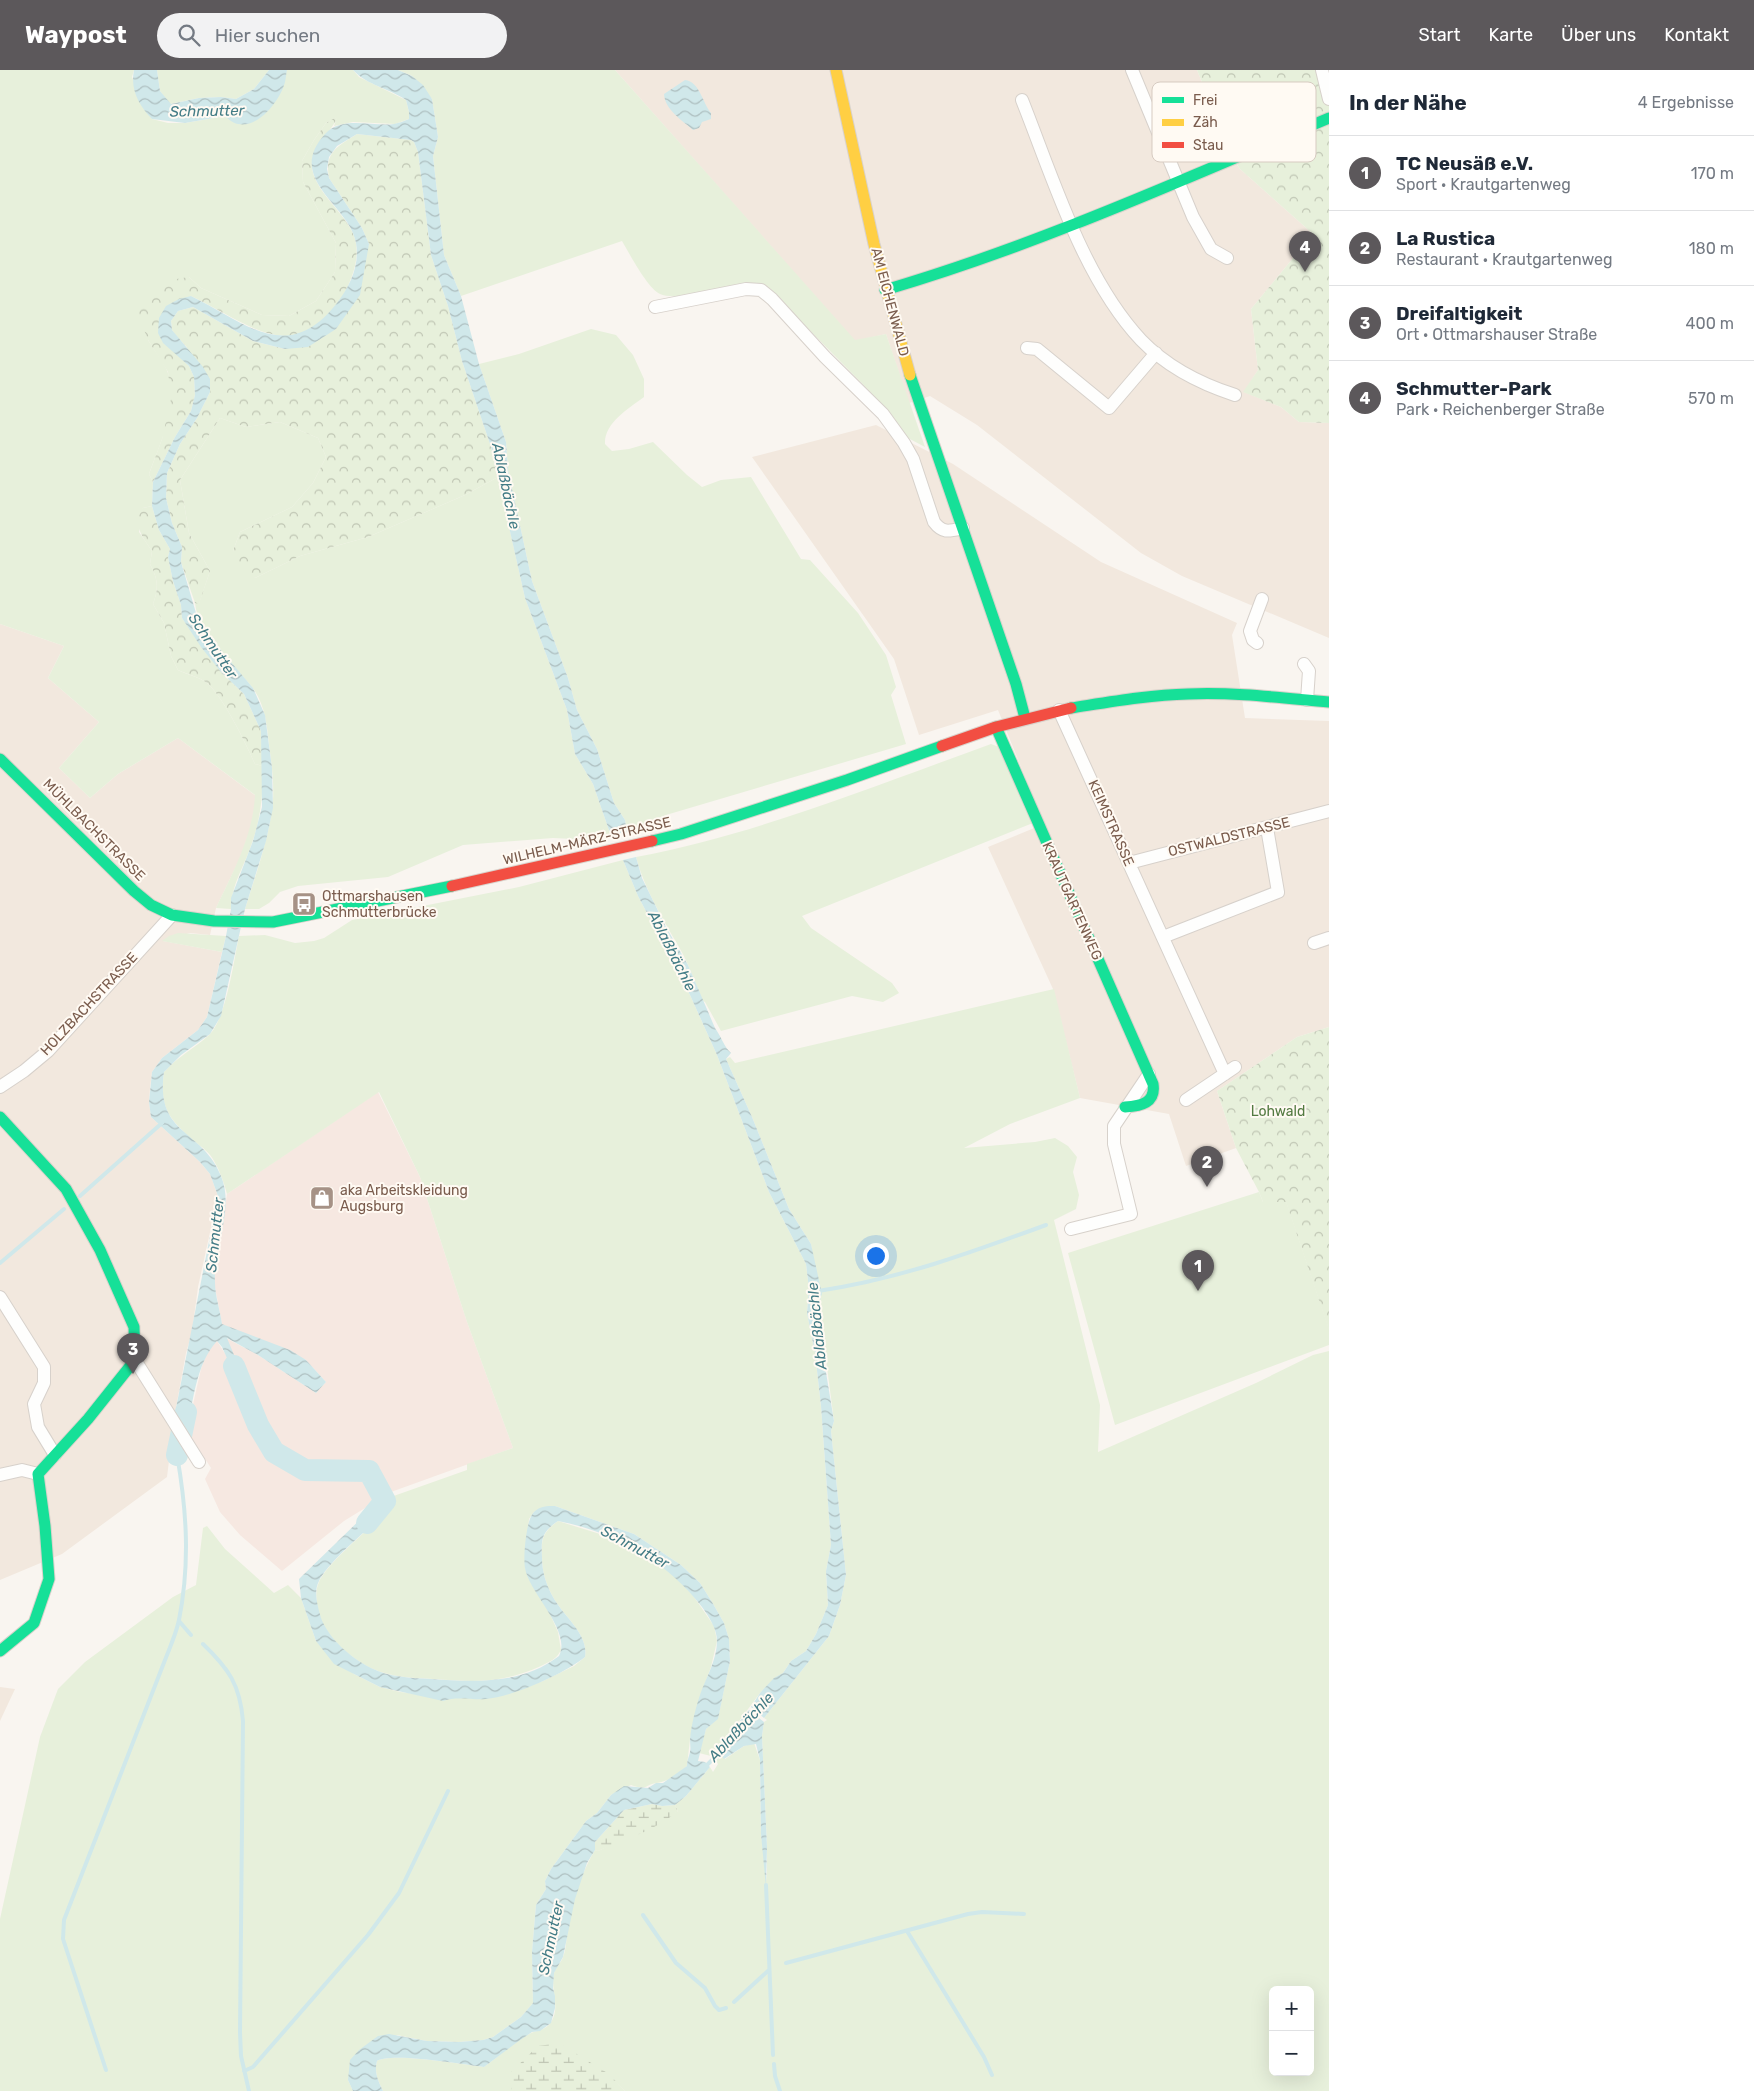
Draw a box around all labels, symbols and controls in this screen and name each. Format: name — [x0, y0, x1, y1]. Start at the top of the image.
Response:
search box — [157, 13, 507, 58]
text: Waypost — [25, 21, 127, 49]
icon: search — [175, 21, 203, 49]
text: Hier suchen — [215, 24, 320, 47]
text: Start — [1418, 24, 1461, 46]
text: Karte — [1489, 24, 1533, 46]
text: Über uns — [1561, 24, 1636, 46]
text: Kontakt — [1664, 24, 1729, 46]
legend — [1152, 82, 1316, 162]
text: In der Nähe — [1349, 90, 1467, 115]
text: Frei — [1193, 92, 1217, 109]
text: 4 Ergebnisse — [1638, 93, 1734, 112]
water label: Schmutter — [169, 101, 246, 121]
text: Zäh — [1193, 114, 1218, 131]
text: Stau — [1193, 137, 1223, 154]
text: TC Neusäß e.V. — [1396, 152, 1533, 175]
text: 1 — [1361, 164, 1369, 183]
text: 170 m — [1691, 164, 1734, 183]
text: Sport · Krautgartenweg — [1396, 175, 1571, 194]
text: La Rustica — [1396, 227, 1495, 250]
pin: 4 — [1289, 231, 1321, 272]
text: 2 — [1360, 239, 1370, 258]
text: 180 m — [1689, 239, 1734, 258]
street label: AM EICHENWALD — [867, 246, 913, 358]
text: Restaurant · Krautgartenweg — [1396, 250, 1613, 269]
text: Dreifaltigkeit — [1396, 302, 1522, 325]
text: 3 — [1360, 314, 1370, 333]
text: 400 m — [1686, 314, 1734, 333]
text: Ort · Ottmarshauser Straße — [1396, 325, 1597, 344]
text: Schmutter-Park — [1396, 377, 1552, 400]
text: 4 — [1360, 389, 1370, 408]
text: 570 m — [1688, 389, 1734, 408]
text: Park · Reichenberger Straße — [1396, 400, 1605, 419]
water label: Ablaßbächle — [488, 440, 524, 531]
water label: Schmutter — [185, 610, 242, 683]
street label: MÜHLBACHSTRASSE — [39, 775, 149, 885]
street label: KEIMSTRASSE — [1084, 777, 1138, 869]
street label: WILHELM-MÄRZ-STRASSE — [501, 813, 673, 869]
street label: OSTWALDSTRASSE — [1166, 814, 1292, 860]
street label: KRAUTGARTENWEG — [1038, 839, 1106, 963]
place label: Ottmarshausen Schmutterbrücke — [322, 888, 437, 921]
bus stop icon: Ottmarshausen Schmutterbrücke — [291, 891, 317, 917]
water label: Ablaßbächle — [644, 907, 700, 995]
street label: HOLZBACHSTRASSE — [37, 949, 141, 1059]
park label: Lohwald — [1251, 1103, 1305, 1120]
pin: 2 — [1191, 1146, 1223, 1187]
place label: aka Arbeitskleidung Augsburg — [340, 1182, 468, 1215]
shop icon: aka Arbeitskleidung Augsburg — [309, 1185, 335, 1211]
water label: Schmutter — [202, 1196, 228, 1273]
your location — [863, 1243, 889, 1269]
pin: 1 — [1182, 1250, 1214, 1291]
water label: Ablaßbächle — [803, 1281, 831, 1371]
pin: 3 — [117, 1333, 149, 1374]
water label: Schmutter — [598, 1522, 673, 1573]
water label: Ablaßbächle — [704, 1688, 778, 1766]
water label: Schmutter — [534, 1898, 568, 1976]
map controls — [1269, 1986, 1314, 2076]
button: + — [1269, 1986, 1314, 2031]
button: − — [1269, 2031, 1314, 2076]

